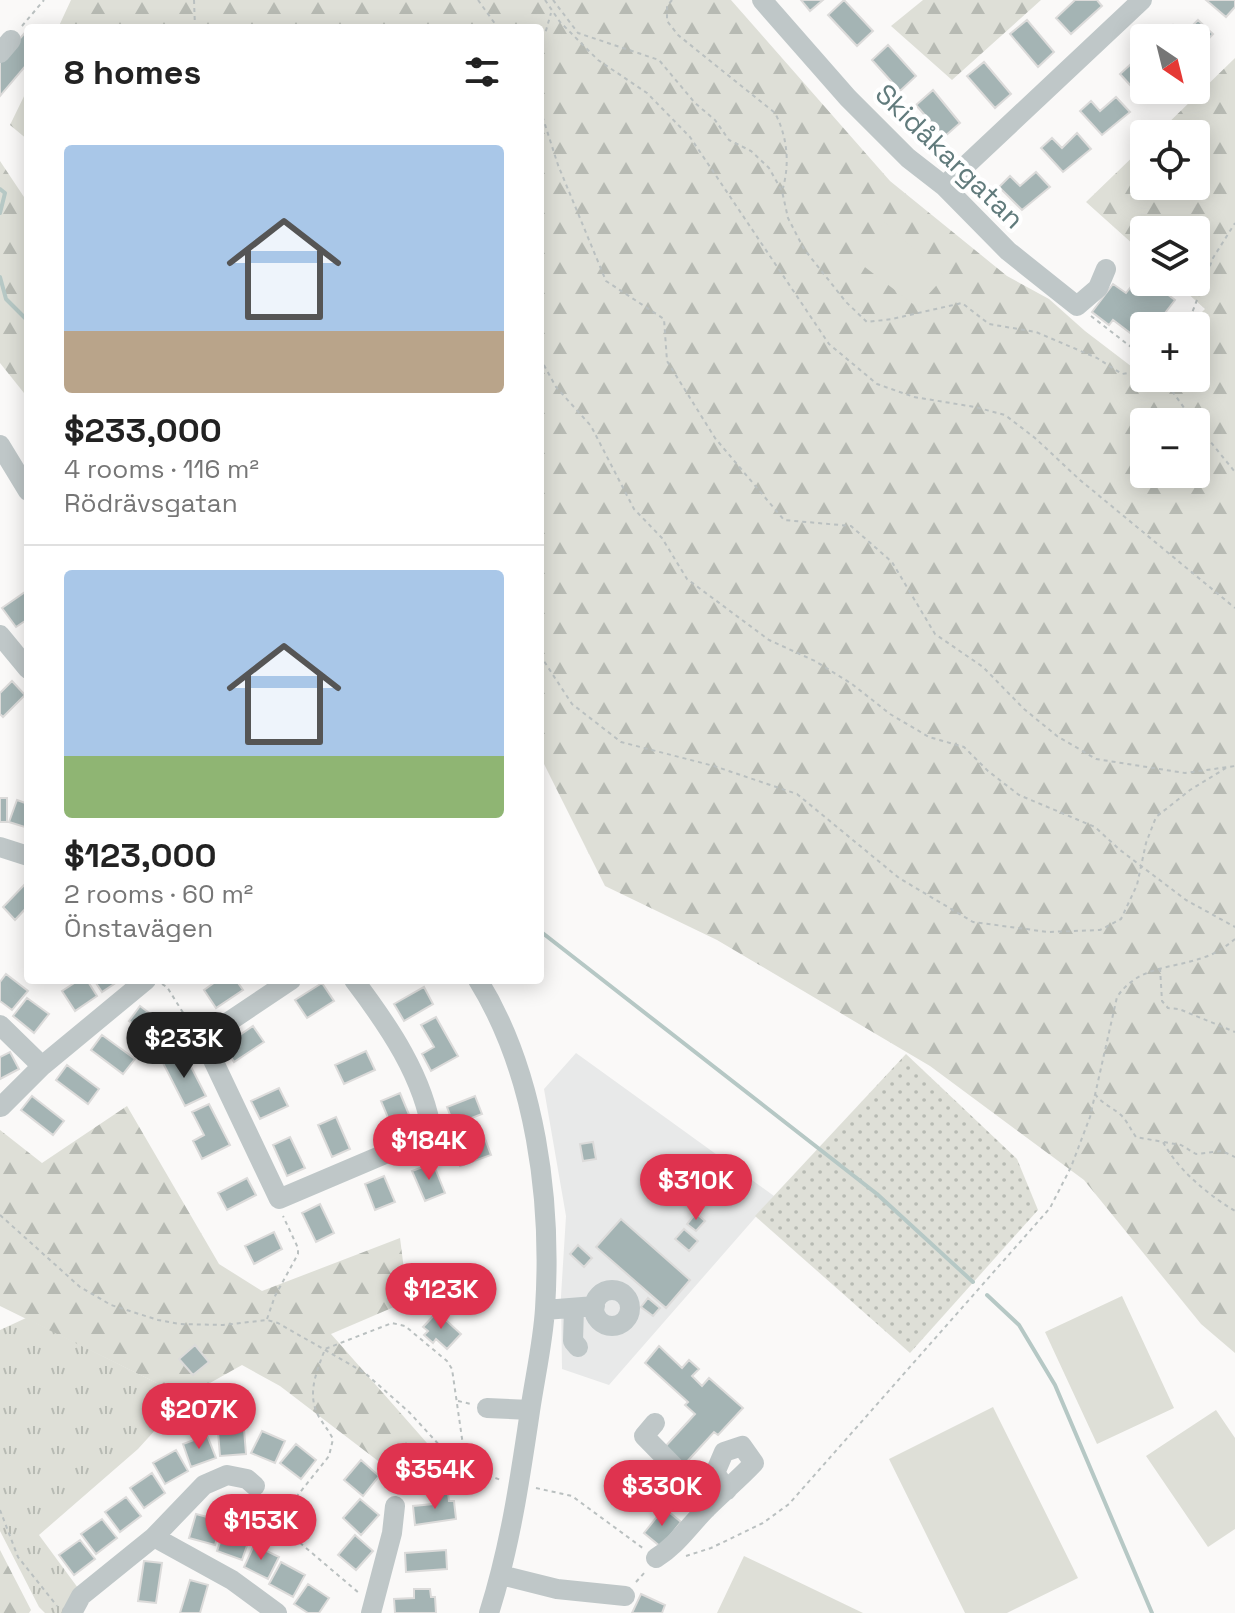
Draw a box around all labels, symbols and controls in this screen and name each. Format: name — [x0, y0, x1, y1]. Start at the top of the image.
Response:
north arrow — [1130, 24, 1210, 104]
map controls — [1130, 24, 1210, 488]
icon: filters — [460, 50, 504, 94]
text: 8 homes — [64, 51, 201, 94]
street label: Skidåkargatan — [868, 76, 1032, 236]
button: locate — [1130, 120, 1210, 200]
icon: home — [212, 197, 356, 341]
button: layers — [1130, 216, 1210, 296]
button: + — [1130, 312, 1210, 392]
button: − — [1130, 408, 1210, 488]
text: $233,000 — [64, 409, 222, 452]
text: 4 rooms · 116 m² — [64, 452, 259, 486]
text: Rödrävsgatan — [64, 486, 238, 520]
icon: home — [212, 622, 356, 766]
text: $123,000 — [64, 834, 217, 877]
text: 2 rooms · 60 m² — [64, 877, 253, 911]
text: Önstavägen — [64, 911, 213, 945]
pin: $233K — [128, 1012, 240, 1080]
text: $233K — [144, 1021, 224, 1055]
pin: $184K — [373, 1114, 485, 1182]
text: $184K — [391, 1123, 467, 1157]
pin: $310K — [640, 1154, 752, 1222]
text: $310K — [658, 1163, 734, 1197]
pin: $123K — [385, 1263, 497, 1331]
text: $123K — [403, 1272, 479, 1306]
pin: $207K — [143, 1383, 255, 1451]
text: $207K — [160, 1392, 238, 1426]
pin: $354K — [379, 1443, 491, 1511]
text: $354K — [395, 1452, 475, 1486]
pin: $330K — [606, 1460, 718, 1528]
text: $330K — [622, 1469, 702, 1503]
pin: $153K — [205, 1494, 317, 1562]
text: $153K — [223, 1503, 299, 1537]

